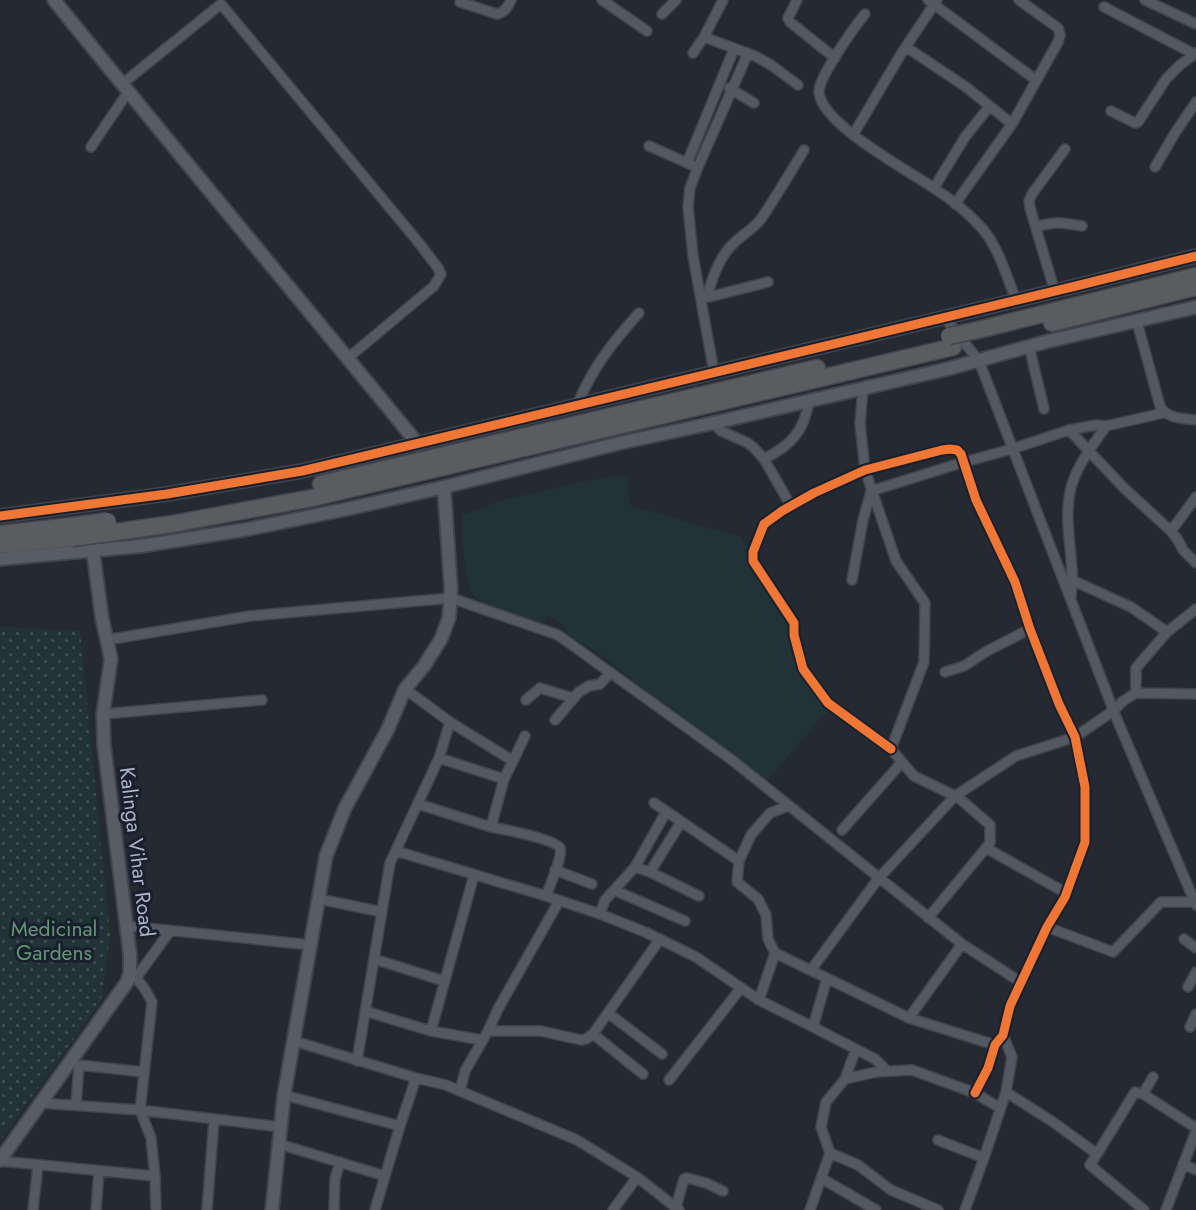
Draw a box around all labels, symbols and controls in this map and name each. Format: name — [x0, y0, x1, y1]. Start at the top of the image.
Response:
street label: Kalinga Vihar Road — [112, 765, 162, 939]
park label: Medicinal Gardens — [11, 914, 97, 968]

